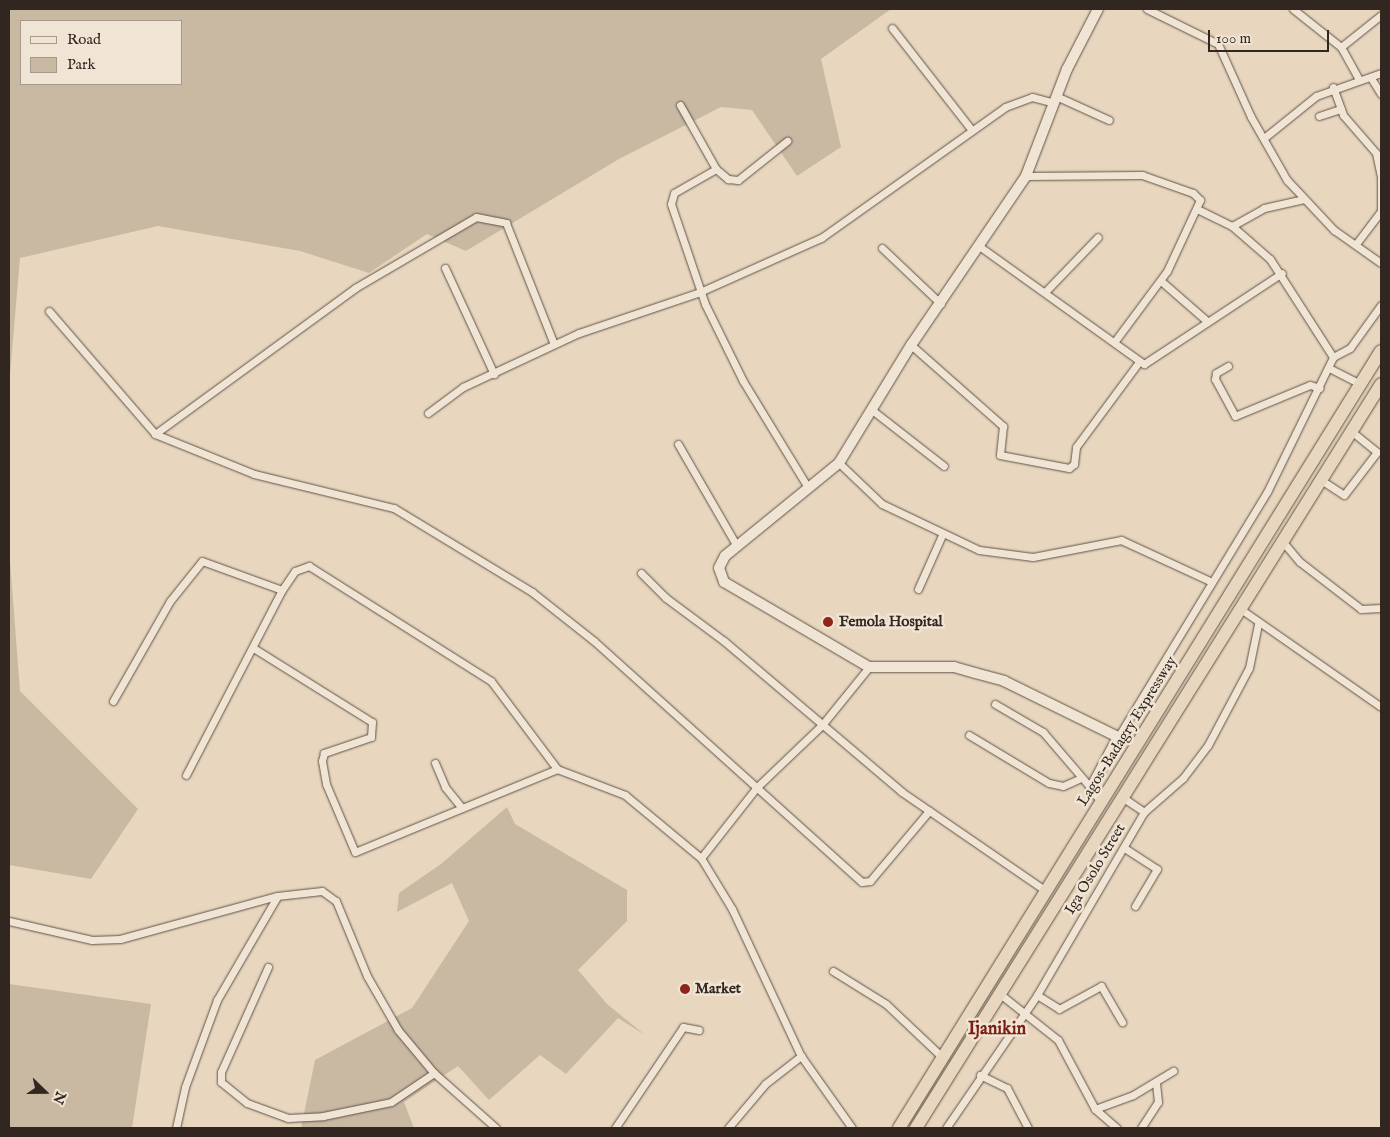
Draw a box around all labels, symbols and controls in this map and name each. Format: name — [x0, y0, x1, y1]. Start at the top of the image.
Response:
legend — [20, 20, 182, 85]
scale bar — [1210, 20, 1331, 52]
text: 100 m — [1216, 29, 1251, 48]
text: Road — [67, 30, 101, 49]
text: Park — [67, 55, 96, 74]
place label: Femola Hospital — [839, 613, 942, 631]
marker: Femola Hospital — [821, 615, 835, 629]
street label: Lagos-Badagry Expressway — [1074, 653, 1180, 809]
street label: Iga Osolo Street — [1061, 820, 1129, 918]
place label: Market — [695, 980, 741, 998]
marker: Market — [679, 983, 691, 995]
district label: Ijanikin — [968, 1019, 1026, 1041]
north arrow — [20, 1067, 70, 1117]
text: N — [48, 1089, 70, 1107]

